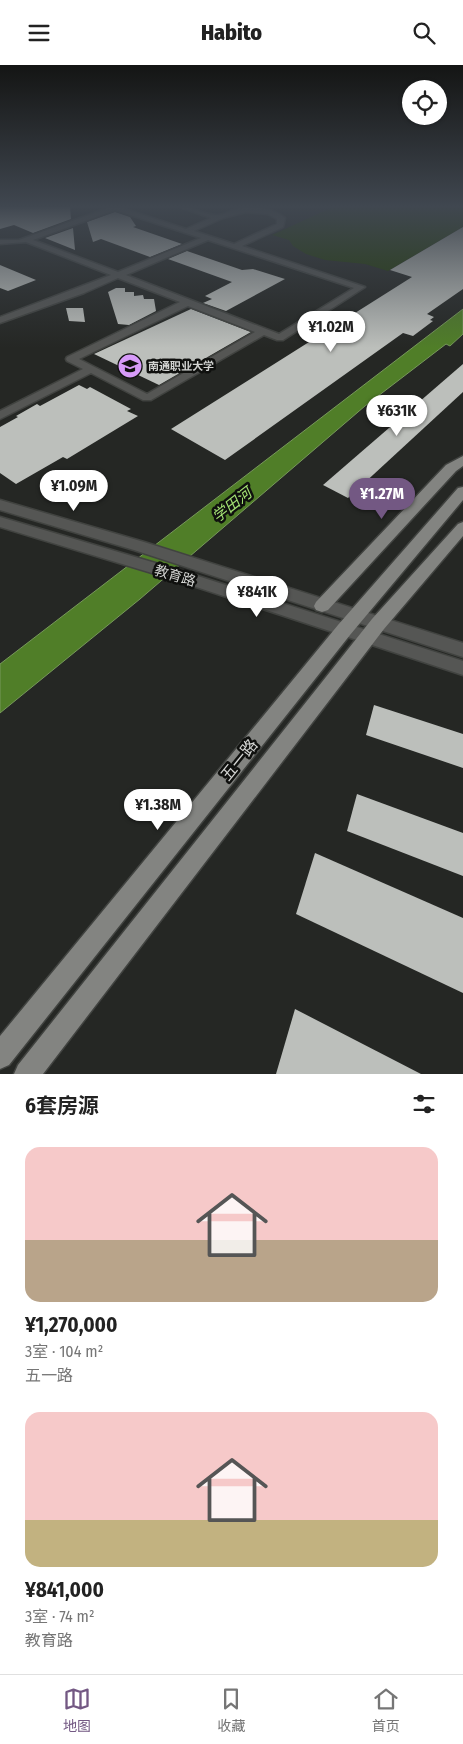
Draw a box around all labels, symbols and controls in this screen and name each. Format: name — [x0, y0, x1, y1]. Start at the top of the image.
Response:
icon: menu — [25, 19, 53, 47]
text: Habito — [201, 19, 262, 46]
icon: search — [410, 19, 438, 47]
map controls — [402, 80, 447, 125]
button: locate — [402, 80, 447, 125]
pin: ¥1.02M — [290, 311, 372, 353]
text: ¥1.02M — [308, 317, 354, 336]
school or university icon: 南通职业大学 — [117, 353, 143, 379]
place label: 南通职业大学 — [148, 360, 214, 373]
pin: ¥631K — [362, 395, 432, 437]
text: ¥631K — [377, 401, 417, 420]
pin: ¥1.09M — [33, 469, 115, 512]
text: ¥1.09M — [51, 476, 97, 495]
pin: ¥1.27M — [341, 477, 423, 520]
water label: 学田河 — [209, 482, 258, 526]
text: ¥1.27M — [360, 484, 404, 503]
street label: 教育路 — [152, 562, 198, 590]
pin: ¥841K — [222, 575, 292, 618]
text: ¥841K — [237, 582, 277, 601]
street label: 五一路 — [217, 735, 261, 785]
pin: ¥1.38M — [117, 789, 199, 831]
text: ¥1.38M — [135, 795, 181, 814]
icon: filters — [410, 1090, 438, 1118]
text: 6套房源 — [25, 1093, 99, 1119]
icon: home — [187, 1180, 277, 1270]
text: ¥1,270,000 — [25, 1312, 118, 1338]
text: 3室 · 104 m² — [25, 1342, 103, 1361]
text: 五一路 — [25, 1366, 73, 1385]
icon: home — [187, 1445, 277, 1535]
text: ¥841,000 — [25, 1577, 104, 1603]
text: 3室 · 74 m² — [25, 1607, 95, 1626]
text: 教育路 — [25, 1631, 73, 1650]
tab: 地图 — [63, 1685, 91, 1735]
tab: 收藏 — [217, 1685, 245, 1735]
tab: 首页 — [372, 1685, 400, 1735]

